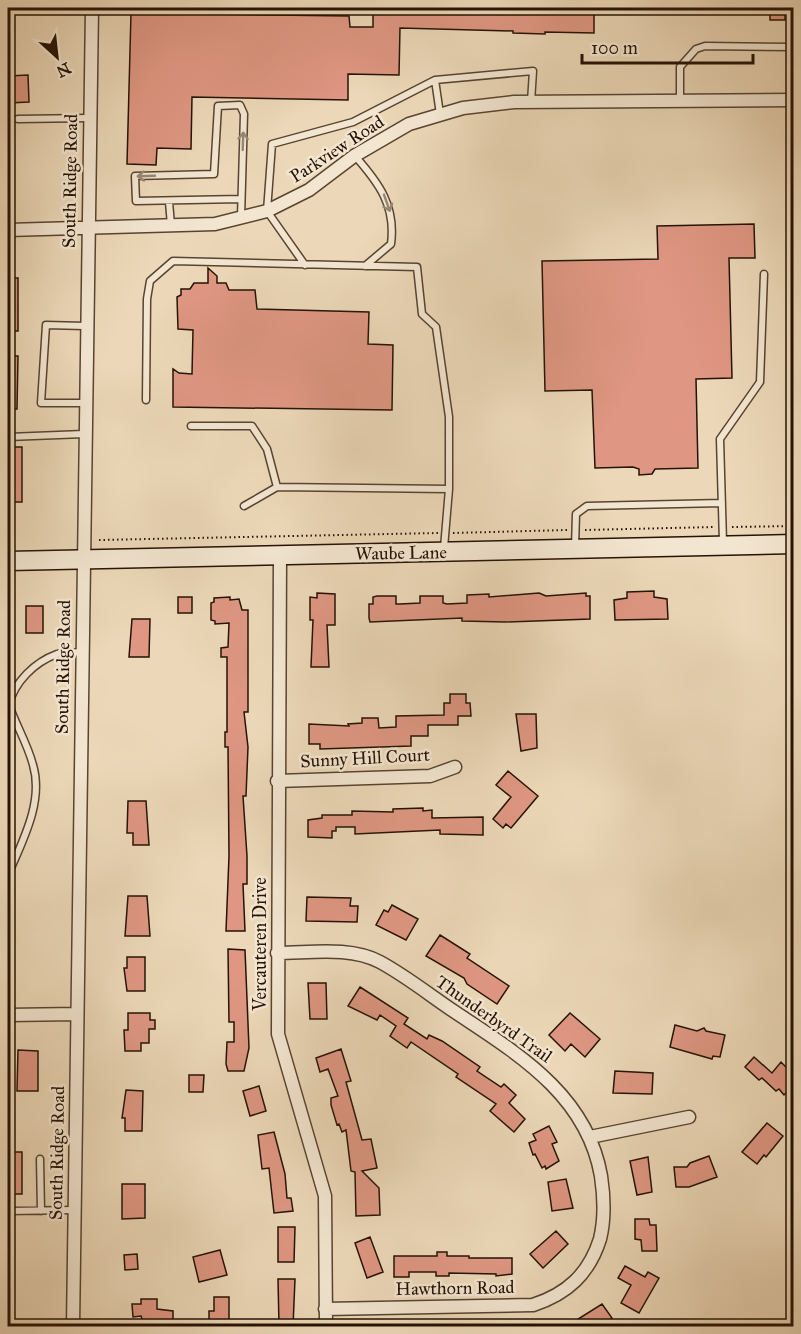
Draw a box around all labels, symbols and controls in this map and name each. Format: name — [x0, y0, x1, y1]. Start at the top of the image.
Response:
north arrow — [27, 27, 87, 87]
scale bar — [582, 27, 753, 65]
text: 100 m — [591, 37, 638, 59]
text: N — [53, 58, 74, 82]
street label: Parkview Road — [286, 110, 388, 188]
street label: South Ridge Road — [58, 114, 83, 248]
one-way arrow — [237, 131, 249, 151]
one-way arrow — [137, 170, 157, 181]
one-way arrow — [382, 193, 393, 212]
street label: Waube Lane — [355, 541, 447, 565]
street label: South Ridge Road — [51, 600, 76, 734]
street label: Sunny Hill Court — [300, 744, 431, 772]
street label: Vercauteren Drive — [249, 877, 271, 1012]
street label: Thunderbyrd Trail — [431, 971, 557, 1067]
street label: South Ridge Road — [45, 1086, 70, 1220]
street label: Hawthorn Road — [395, 1276, 515, 1300]

